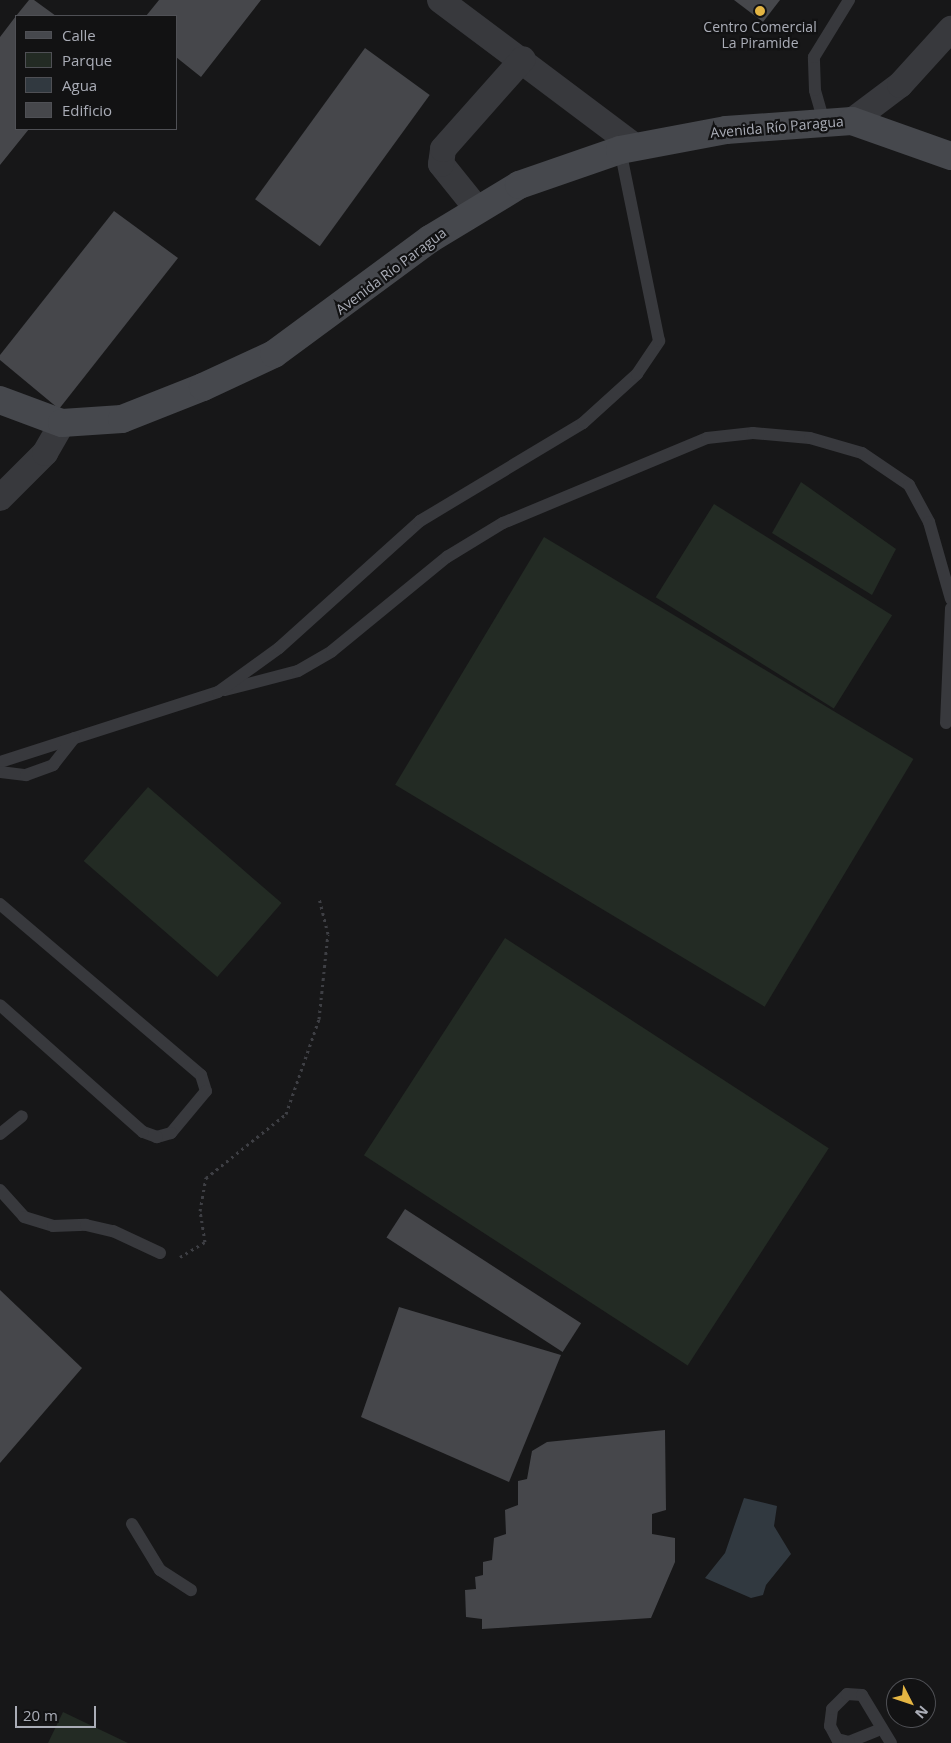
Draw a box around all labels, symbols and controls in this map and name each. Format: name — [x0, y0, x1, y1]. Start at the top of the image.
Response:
marker: Centro Comercial La Piramide — [754, 5, 766, 17]
legend — [15, 15, 178, 130]
place label: Centro Comercial La Piramide — [703, 19, 817, 52]
text: Calle — [62, 25, 96, 45]
text: Parque — [62, 50, 112, 70]
text: Agua — [62, 75, 97, 95]
text: Edificio — [62, 100, 112, 120]
street label: Avenida Río Paragua — [710, 113, 844, 141]
street label: Avenida Río Paragua — [333, 224, 449, 318]
north arrow — [886, 1678, 936, 1728]
scale bar — [18, 1696, 99, 1728]
text: N — [911, 1702, 933, 1723]
text: 20 m — [23, 1705, 58, 1725]

